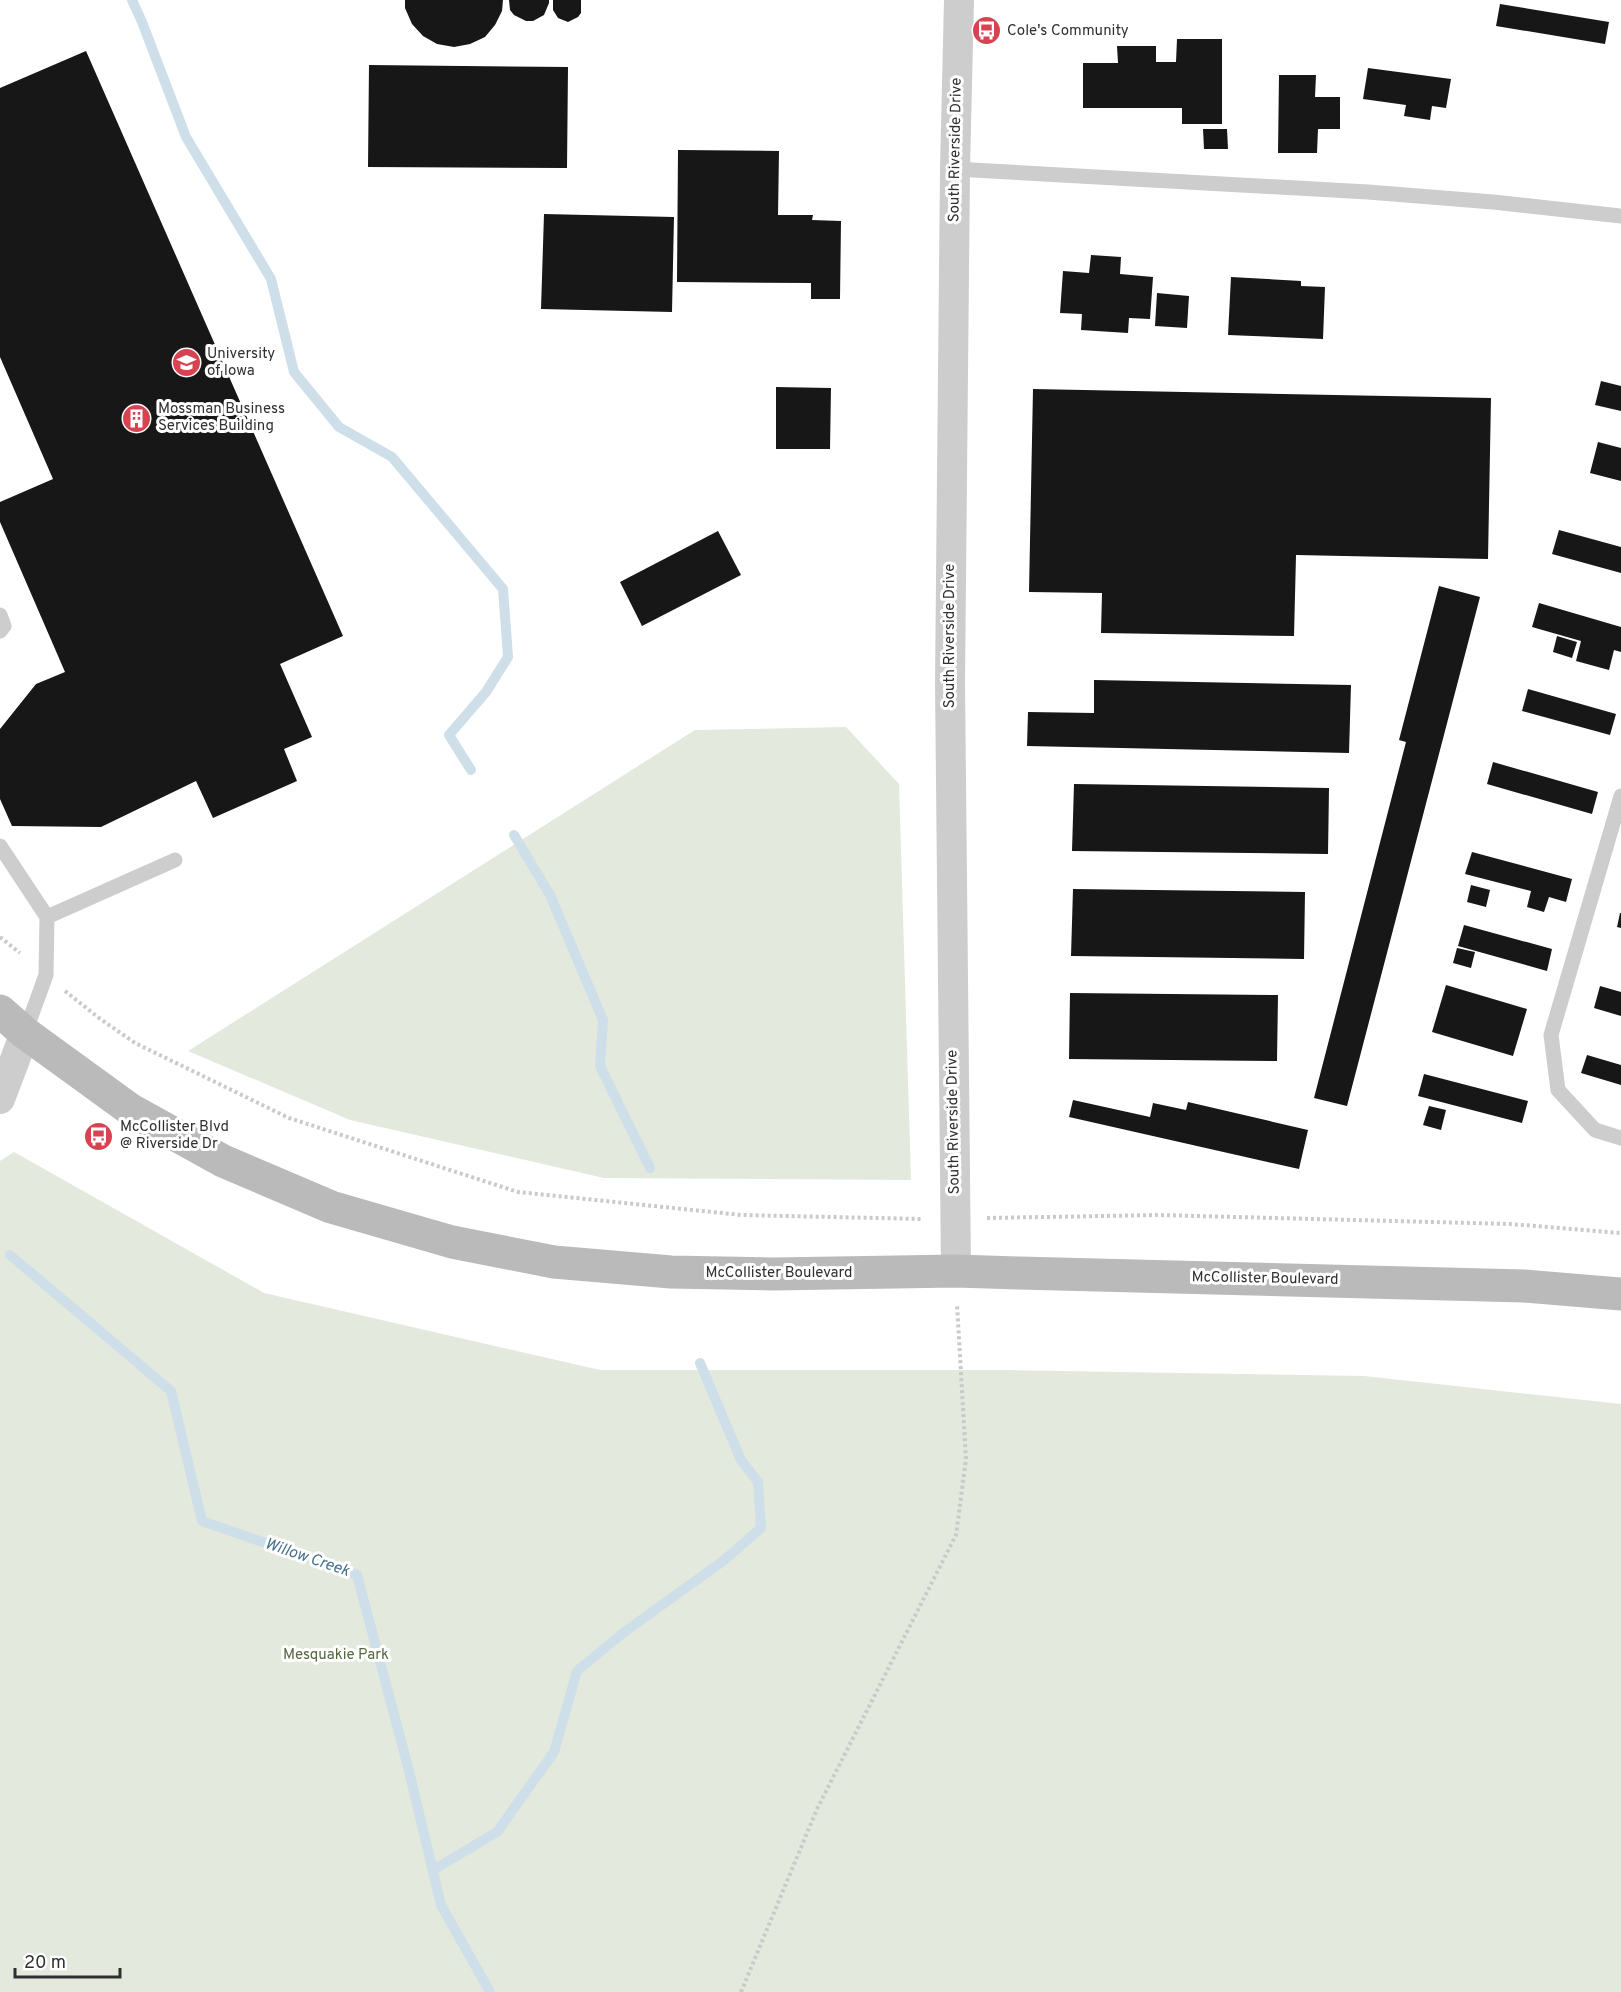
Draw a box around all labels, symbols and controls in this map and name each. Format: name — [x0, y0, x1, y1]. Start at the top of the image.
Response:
bus stop icon: Cole's Community — [970, 15, 1002, 47]
place label: Cole's Community — [1007, 22, 1129, 41]
street label: South Riverside Drive — [945, 78, 967, 222]
place label: University of Iowa — [207, 345, 275, 381]
school or university icon: University of Iowa — [170, 347, 202, 379]
place label: Mossman Business Services Building — [158, 400, 285, 436]
building icon: Mossman Business Services Building — [121, 402, 153, 434]
street label: South Riverside Drive — [941, 564, 960, 708]
street label: South Riverside Drive — [943, 1050, 965, 1194]
place label: McCollister Blvd @ Riverside Dr — [120, 1118, 229, 1154]
bus stop icon: McCollister Blvd @ Riverside Dr — [83, 1120, 115, 1152]
street label: McCollister Boulevard — [706, 1264, 852, 1283]
street label: McCollister Boulevard — [1191, 1268, 1339, 1290]
water label: Willow Creek — [262, 1534, 353, 1582]
park label: Mesquakie Park — [283, 1646, 389, 1665]
scale bar — [15, 1941, 120, 1979]
text: 20 m — [24, 1952, 66, 1975]

